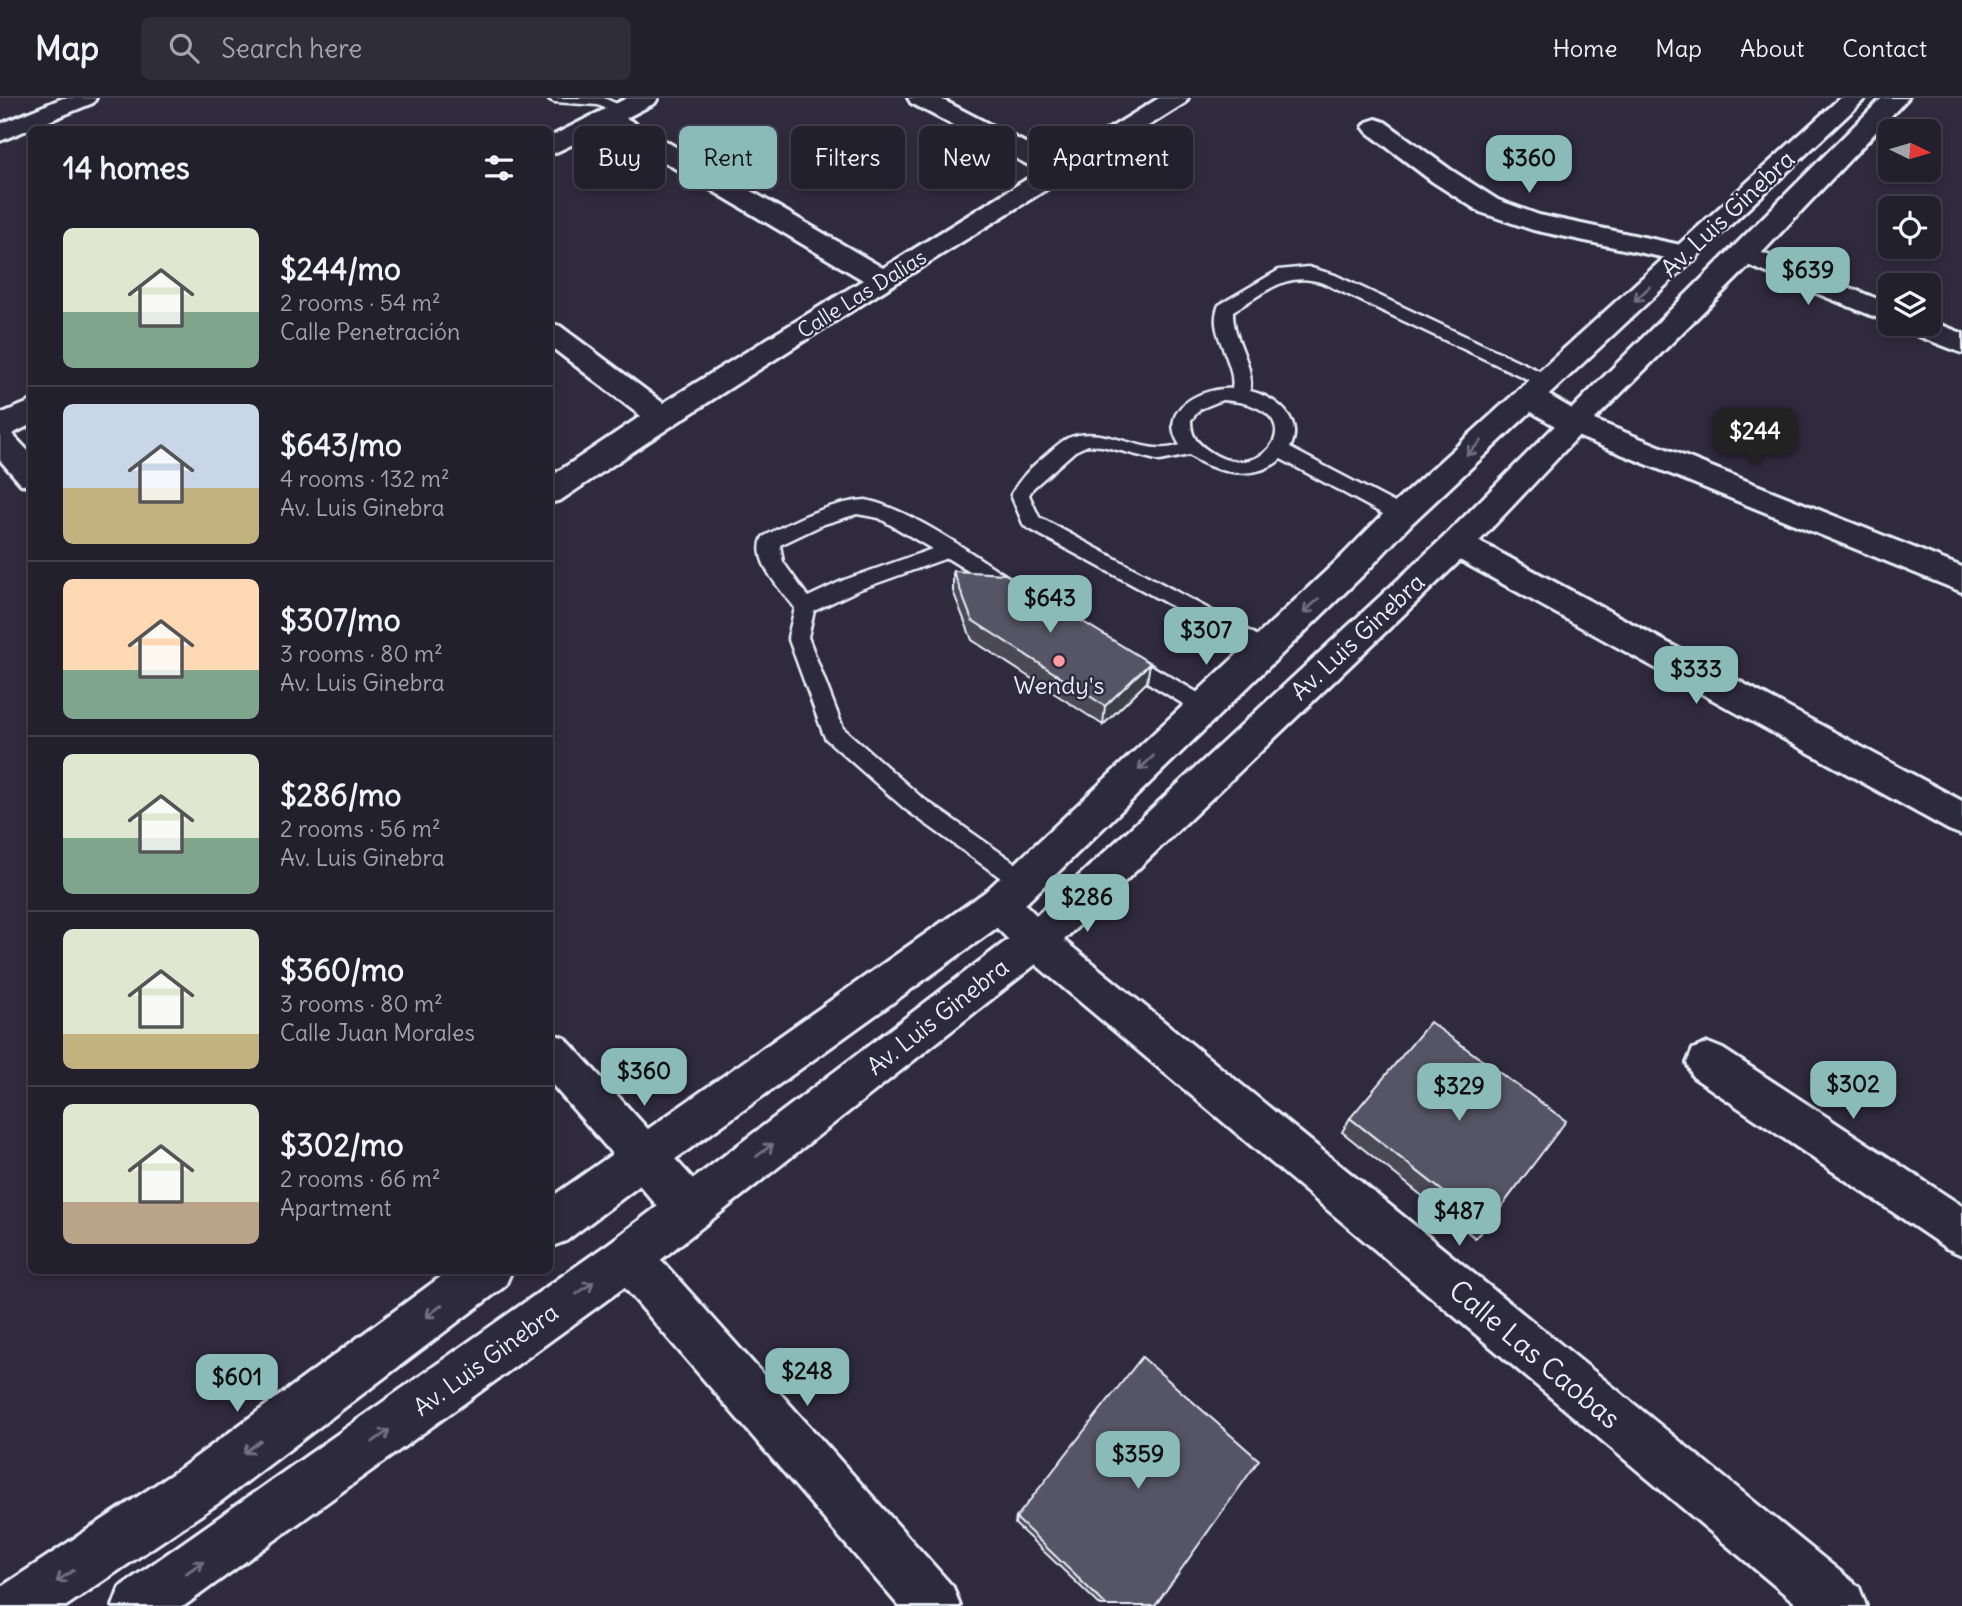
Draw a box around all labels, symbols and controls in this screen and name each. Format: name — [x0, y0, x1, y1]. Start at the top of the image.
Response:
search box — [141, 17, 631, 80]
text: Map — [35, 27, 99, 69]
icon: search — [165, 29, 203, 67]
text: Search here — [221, 32, 362, 65]
text: Home — [1553, 33, 1617, 63]
text: Map — [1655, 33, 1702, 63]
text: About — [1740, 33, 1804, 63]
text: Contact — [1842, 33, 1927, 63]
north arrow — [1878, 119, 1941, 182]
map controls — [1878, 119, 1941, 336]
chip: Buy — [574, 126, 665, 189]
chip: Rent — [679, 126, 777, 189]
chip: Filters — [791, 126, 905, 189]
chip: New — [919, 126, 1015, 189]
chip: Apartment — [1029, 126, 1193, 189]
pin: $360 — [1488, 136, 1570, 195]
text: $360 — [1502, 143, 1556, 172]
street label: Av. Luis Ginebra — [1654, 144, 1800, 283]
text: 14 homes — [63, 149, 190, 187]
icon: filters — [480, 149, 518, 187]
button: locate — [1878, 196, 1941, 259]
street label: Calle Las Dalias — [792, 243, 931, 344]
pin: $639 — [1767, 248, 1849, 307]
text: $244/mo — [280, 250, 401, 288]
text: $639 — [1782, 255, 1834, 284]
icon: home — [119, 256, 203, 340]
button: layers — [1878, 273, 1941, 336]
one-way arrow — [1634, 285, 1651, 302]
text: 2 rooms · 54 m² — [280, 288, 441, 317]
text: Calle Penetración — [280, 317, 460, 346]
pin: $244 — [1714, 408, 1796, 468]
text: $244 — [1729, 416, 1781, 445]
text: $643/mo — [280, 426, 402, 464]
icon: home — [119, 432, 203, 516]
one-way arrow — [1466, 439, 1483, 456]
text: 4 rooms · 132 m² — [280, 464, 450, 493]
text: Av. Luis Ginebra — [280, 493, 445, 522]
street label: Av. Luis Ginebra — [1284, 567, 1430, 706]
pin: $643 — [1009, 575, 1091, 635]
text: $643 — [1024, 583, 1076, 612]
one-way arrow — [1302, 597, 1319, 614]
text: $307/mo — [280, 601, 401, 639]
icon: home — [119, 607, 203, 691]
pin: $307 — [1165, 608, 1247, 667]
text: $307 — [1180, 615, 1232, 644]
text: 3 rooms · 80 m² — [280, 639, 443, 668]
pin: $333 — [1655, 646, 1737, 706]
marker: Wendy's — [1051, 653, 1067, 669]
text: $333 — [1670, 654, 1722, 683]
text: Av. Luis Ginebra — [280, 668, 445, 697]
place label: Wendy's — [1014, 670, 1104, 700]
one-way arrow — [1138, 755, 1155, 772]
text: $286/mo — [280, 776, 401, 814]
icon: home — [119, 782, 203, 866]
text: 2 rooms · 56 m² — [280, 814, 441, 843]
text: Av. Luis Ginebra — [280, 843, 445, 872]
pin: $286 — [1046, 874, 1128, 934]
text: $286 — [1061, 882, 1113, 911]
text: $360/mo — [280, 951, 404, 989]
street label: Av. Luis Ginebra — [860, 951, 1014, 1081]
icon: home — [119, 957, 203, 1041]
text: 3 rooms · 80 m² — [280, 989, 443, 1018]
text: Calle Juan Morales — [280, 1018, 475, 1047]
pin: $360 — [603, 1048, 685, 1108]
text: $360 — [617, 1056, 671, 1085]
pin: $302 — [1812, 1062, 1894, 1121]
pin: $329 — [1418, 1063, 1500, 1123]
text: $302 — [1826, 1069, 1880, 1098]
text: $329 — [1433, 1071, 1485, 1100]
text: $302/mo — [280, 1126, 404, 1164]
icon: home — [119, 1132, 203, 1216]
one-way arrow — [756, 1142, 774, 1157]
text: 2 rooms · 66 m² — [280, 1164, 441, 1193]
pin: $487 — [1418, 1188, 1500, 1248]
text: Apartment — [280, 1193, 392, 1222]
text: $487 — [1434, 1196, 1484, 1225]
street label: Calle Las Caobas — [1442, 1272, 1628, 1436]
one-way arrow — [575, 1281, 594, 1295]
street label: Av. Luis Ginebra — [407, 1297, 564, 1422]
one-way arrow — [425, 1304, 444, 1319]
pin: $248 — [766, 1348, 848, 1408]
pin: $601 — [196, 1354, 278, 1414]
text: $248 — [781, 1356, 833, 1385]
text: $601 — [212, 1362, 262, 1391]
one-way arrow — [371, 1429, 390, 1443]
pin: $359 — [1097, 1432, 1179, 1491]
text: $359 — [1112, 1439, 1164, 1468]
one-way arrow — [243, 1440, 262, 1455]
one-way arrow — [185, 1560, 204, 1574]
one-way arrow — [55, 1569, 75, 1583]

